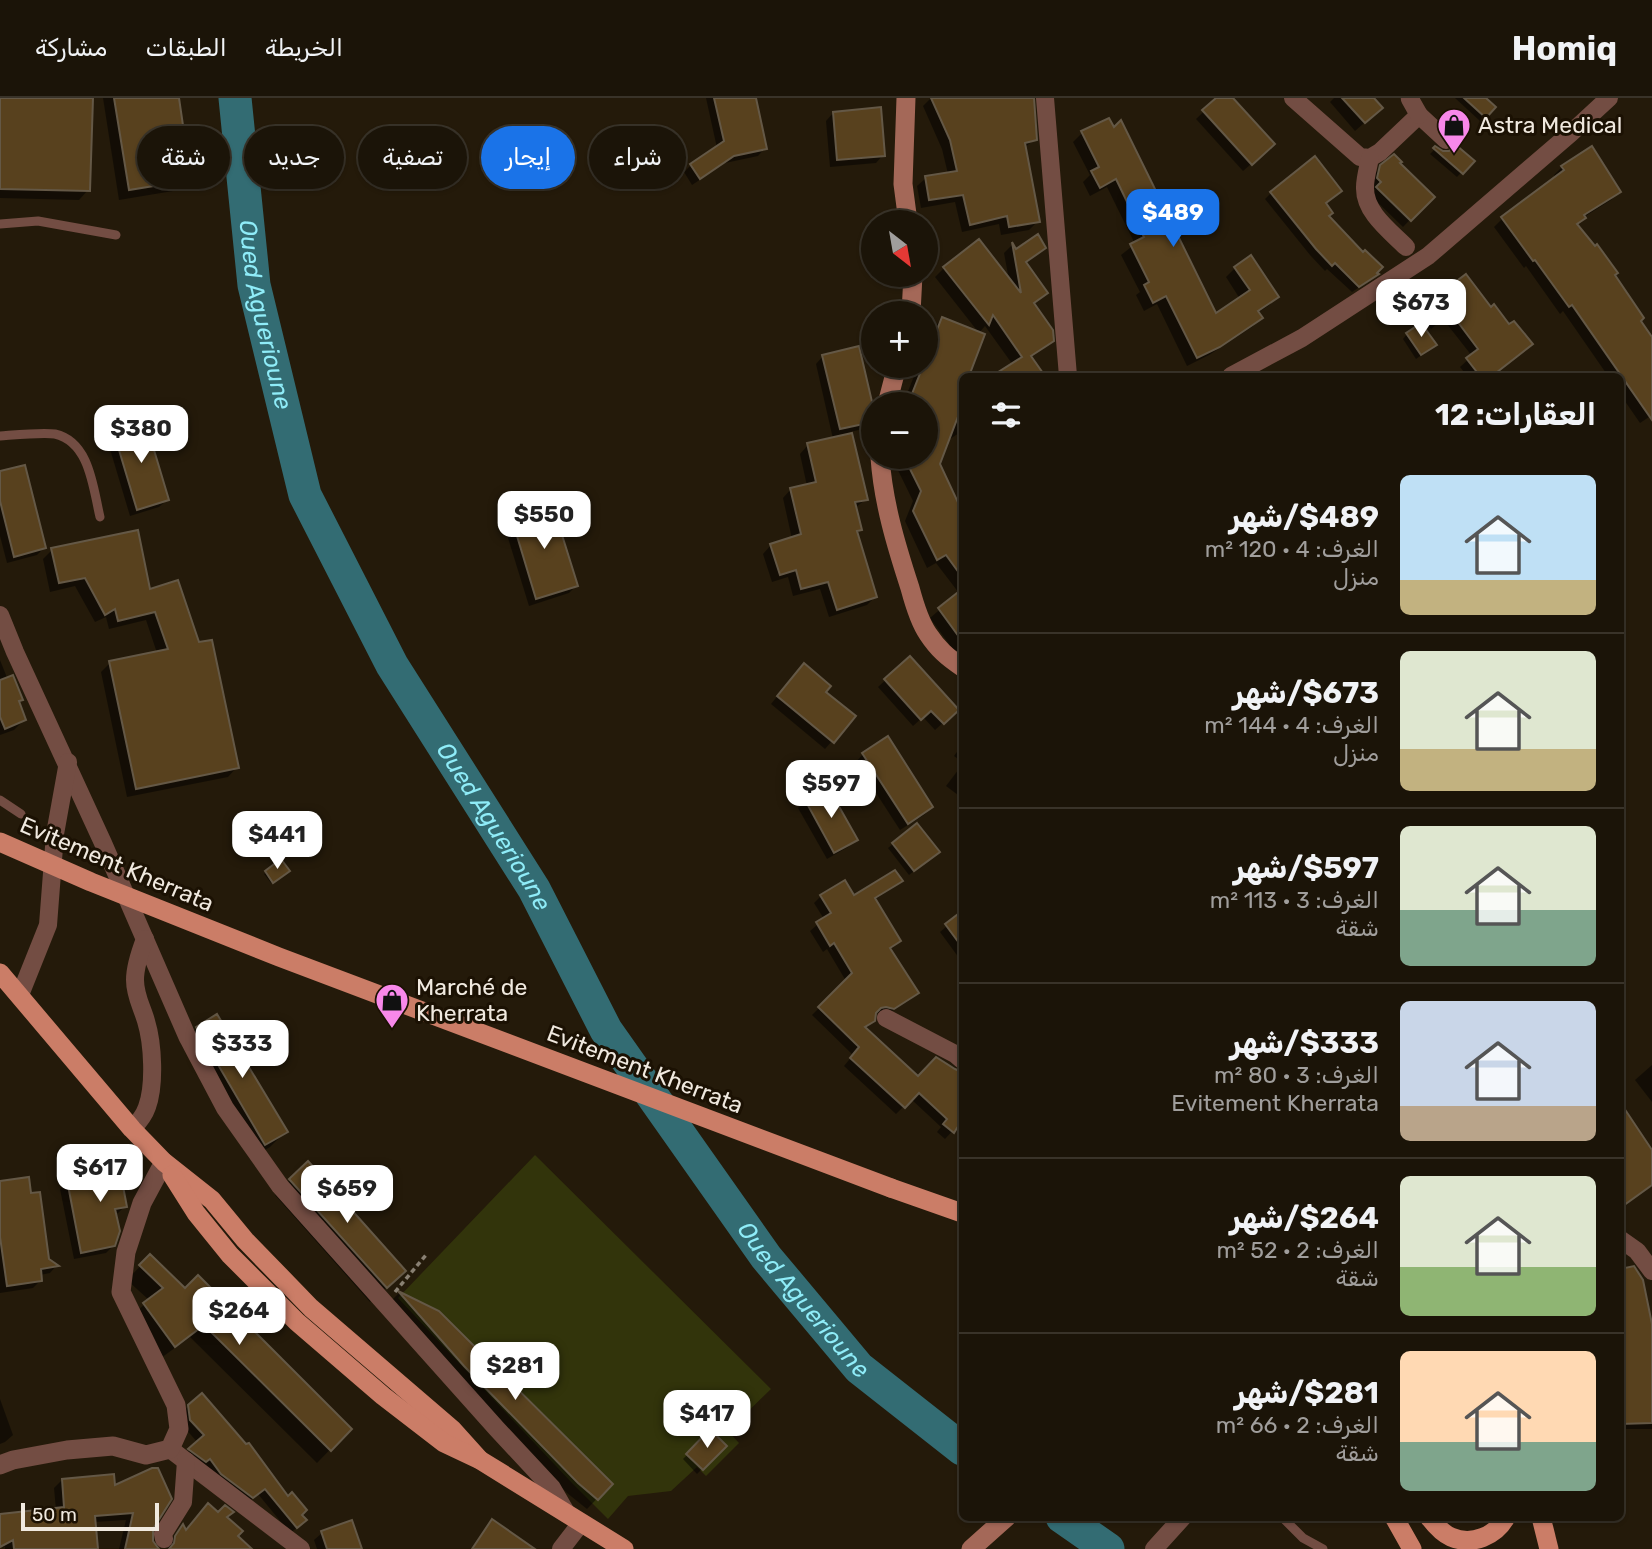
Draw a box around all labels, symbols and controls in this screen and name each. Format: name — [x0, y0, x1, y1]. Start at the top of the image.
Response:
text: Homiq — [1512, 29, 1617, 68]
text: مشاركة — [35, 34, 107, 62]
text: الطبقات — [145, 34, 227, 62]
text: الخريطة — [265, 34, 343, 62]
shop icon: Astra Medical — [1435, 106, 1473, 155]
place label: Astra Medical — [1478, 111, 1622, 139]
chip: شقة — [137, 126, 230, 189]
chip: جديد — [244, 126, 344, 189]
chip: تصفية — [358, 126, 467, 189]
chip: إيجار — [481, 126, 575, 189]
chip: شراء — [589, 126, 686, 189]
pin: $489 — [1132, 190, 1214, 249]
text: $489 — [1142, 198, 1204, 226]
north arrow — [861, 210, 938, 287]
map controls — [861, 210, 938, 469]
water label: Oued Aguerioune — [233, 218, 298, 412]
pin: $673 — [1380, 280, 1462, 339]
text: $673 — [1392, 288, 1450, 316]
button: + — [861, 301, 938, 378]
button: − — [861, 392, 938, 469]
icon: filters — [987, 396, 1025, 434]
text: العقارات: 12 — [1435, 397, 1596, 433]
pin: $380 — [100, 406, 182, 465]
text: $380 — [110, 414, 172, 442]
pin: $550 — [503, 491, 585, 551]
text: $489/شهر — [1229, 499, 1379, 535]
text: $550 — [514, 500, 574, 528]
icon: home — [1456, 503, 1540, 587]
text: الغرف: 4 · 120 m² — [1205, 535, 1379, 563]
text: منزل — [1333, 563, 1379, 591]
text: $673/شهر — [1233, 675, 1379, 711]
icon: home — [1456, 679, 1540, 763]
text: الغرف: 4 · 144 m² — [1204, 711, 1379, 739]
water label: Oued Aguerioune — [431, 737, 557, 915]
text: منزل — [1333, 739, 1379, 767]
pin: $597 — [790, 760, 872, 820]
text: $597 — [802, 769, 860, 797]
street label: Evitement Kherrata — [16, 811, 218, 917]
pin: $441 — [236, 812, 318, 871]
text: $441 — [248, 820, 306, 848]
text: $597/شهر — [1233, 850, 1379, 886]
icon: home — [1456, 854, 1540, 938]
text: الغرف: 3 · 113 m² — [1210, 886, 1379, 914]
text: شقة — [1335, 914, 1379, 942]
place label: Marché de Kherrata — [416, 973, 527, 1027]
shop icon: Marché de Kherrata — [373, 981, 411, 1030]
street label: Evitement Kherrata — [543, 1019, 747, 1119]
pin: $333 — [201, 1020, 283, 1080]
text: $333/شهر — [1230, 1025, 1379, 1061]
text: $333 — [212, 1029, 272, 1057]
icon: home — [1456, 1029, 1540, 1113]
text: الغرف: 3 · 80 m² — [1214, 1061, 1379, 1089]
text: Evitement Kherrata — [1171, 1089, 1379, 1117]
pin: $617 — [59, 1144, 141, 1204]
text: $617 — [73, 1153, 127, 1181]
pin: $659 — [306, 1166, 388, 1225]
text: $659 — [317, 1174, 377, 1202]
text: $264/شهر — [1230, 1200, 1379, 1236]
icon: home — [1456, 1204, 1540, 1288]
water label: Oued Aguerioune — [732, 1216, 874, 1384]
text: الغرف: 2 · 52 m² — [1216, 1236, 1379, 1264]
text: شقة — [1335, 1264, 1379, 1292]
pin: $264 — [198, 1288, 280, 1347]
text: $264 — [209, 1296, 270, 1324]
pin: $281 — [474, 1342, 556, 1402]
text: $281 — [486, 1351, 544, 1379]
text: $281/شهر — [1234, 1375, 1379, 1411]
icon: home — [1456, 1379, 1540, 1463]
pin: $417 — [666, 1390, 748, 1450]
text: $417 — [679, 1399, 735, 1427]
text: الغرف: 2 · 66 m² — [1216, 1411, 1379, 1439]
text: شقة — [1335, 1439, 1379, 1467]
scale bar — [21, 1500, 159, 1532]
text: 50 m — [32, 1503, 77, 1526]

